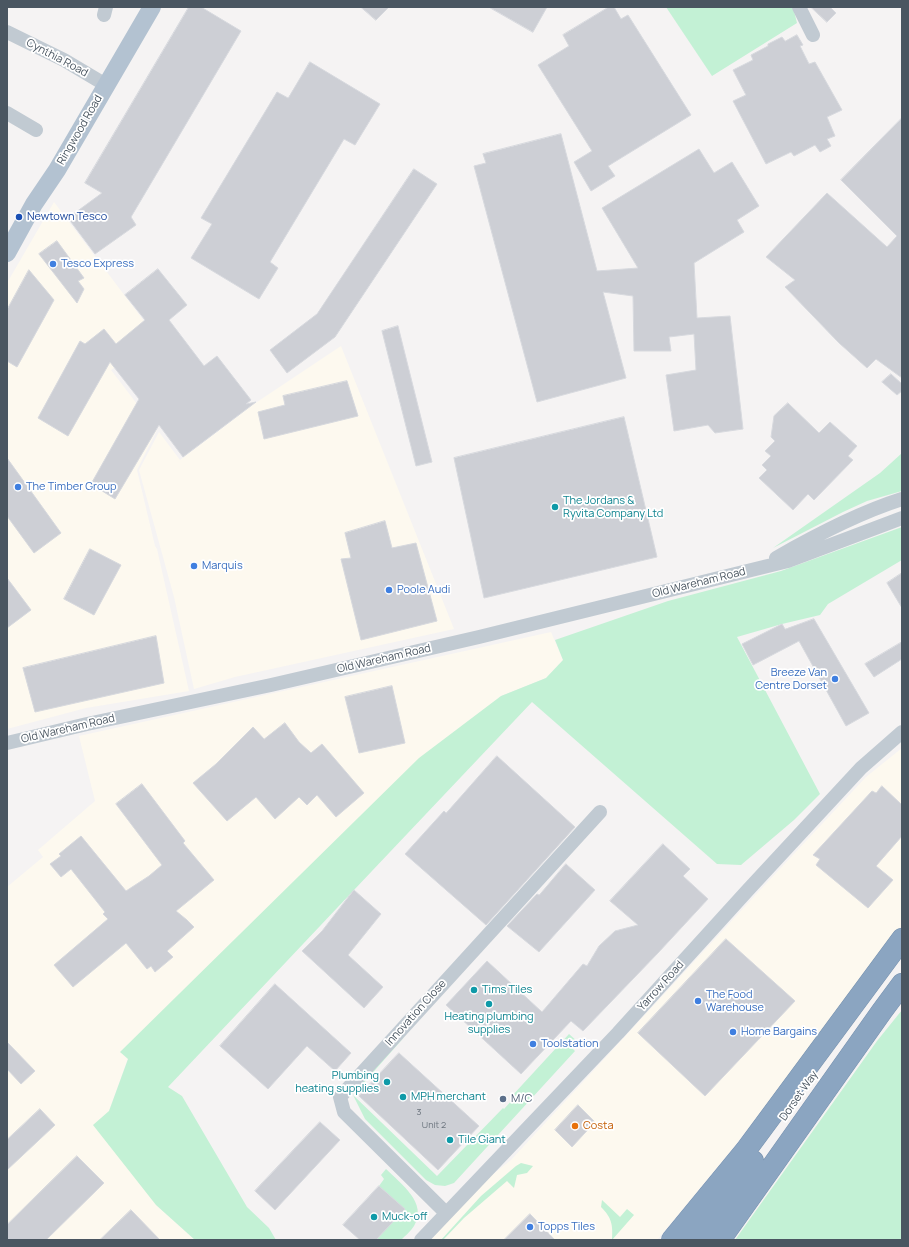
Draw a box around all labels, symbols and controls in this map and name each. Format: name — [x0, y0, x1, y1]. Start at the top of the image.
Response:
street label: Cynthia Road — [24, 36, 90, 80]
street label: Ringwood Road — [55, 93, 105, 167]
place label: Newtown Tesco — [27, 210, 107, 224]
marker: Newtown Tesco — [14, 212, 24, 222]
place label: Tesco Express — [61, 257, 134, 271]
marker: Tesco Express — [48, 259, 58, 269]
place label: The Timber Group — [26, 480, 116, 494]
marker: The Timber Group — [13, 482, 23, 492]
place label: The Jordans & Ryvita Company Ltd — [563, 494, 663, 520]
marker: The Jordans & Ryvita Company Ltd — [550, 502, 560, 512]
place label: Marquis — [202, 559, 243, 573]
marker: Marquis — [189, 561, 199, 571]
street label: Old Wareham Road — [651, 565, 747, 601]
place label: Poole Audi — [397, 583, 450, 597]
marker: Poole Audi — [384, 585, 394, 595]
street label: Old Wareham Road — [336, 642, 432, 676]
place label: Breeze Van Centre Dorset — [755, 666, 827, 692]
marker: Breeze Van Centre Dorset — [830, 674, 840, 684]
street label: Old Wareham Road — [20, 712, 116, 746]
street label: Yarrow Road — [635, 958, 687, 1014]
street label: Innovation Close — [383, 977, 449, 1049]
place label: Tims Tiles — [482, 983, 532, 997]
marker: Tims Tiles — [469, 985, 479, 995]
place label: The Food Warehouse — [706, 988, 764, 1014]
marker: The Food Warehouse — [693, 996, 703, 1006]
marker: Heating plumbing supplies — [484, 999, 494, 1009]
place label: Heating plumbing supplies — [444, 1010, 534, 1036]
place label: Home Bargains — [741, 1025, 817, 1039]
marker: Home Bargains — [728, 1027, 738, 1037]
place label: Toolstation — [541, 1037, 599, 1051]
marker: Toolstation — [528, 1039, 538, 1049]
place label: Plumbing heating supplies — [295, 1069, 379, 1095]
street label: Dorset Way — [777, 1069, 821, 1123]
marker: Plumbing heating supplies — [382, 1077, 392, 1087]
place label: MPH merchant — [411, 1090, 486, 1104]
marker: MPH merchant — [398, 1092, 408, 1102]
place label: M/C — [511, 1092, 532, 1106]
marker: M/C — [498, 1094, 508, 1104]
house number: 3 — [417, 1107, 421, 1117]
place label: Costa — [583, 1119, 614, 1133]
house number: Unit 2 — [422, 1120, 446, 1130]
marker: Costa — [570, 1121, 580, 1131]
place label: Tile Giant — [458, 1133, 506, 1147]
marker: Tile Giant — [445, 1135, 455, 1145]
place label: Muck-off — [382, 1210, 427, 1224]
marker: Muck-off — [369, 1212, 379, 1222]
place label: Topps Tiles — [538, 1220, 595, 1234]
marker: Topps Tiles — [525, 1222, 535, 1232]

